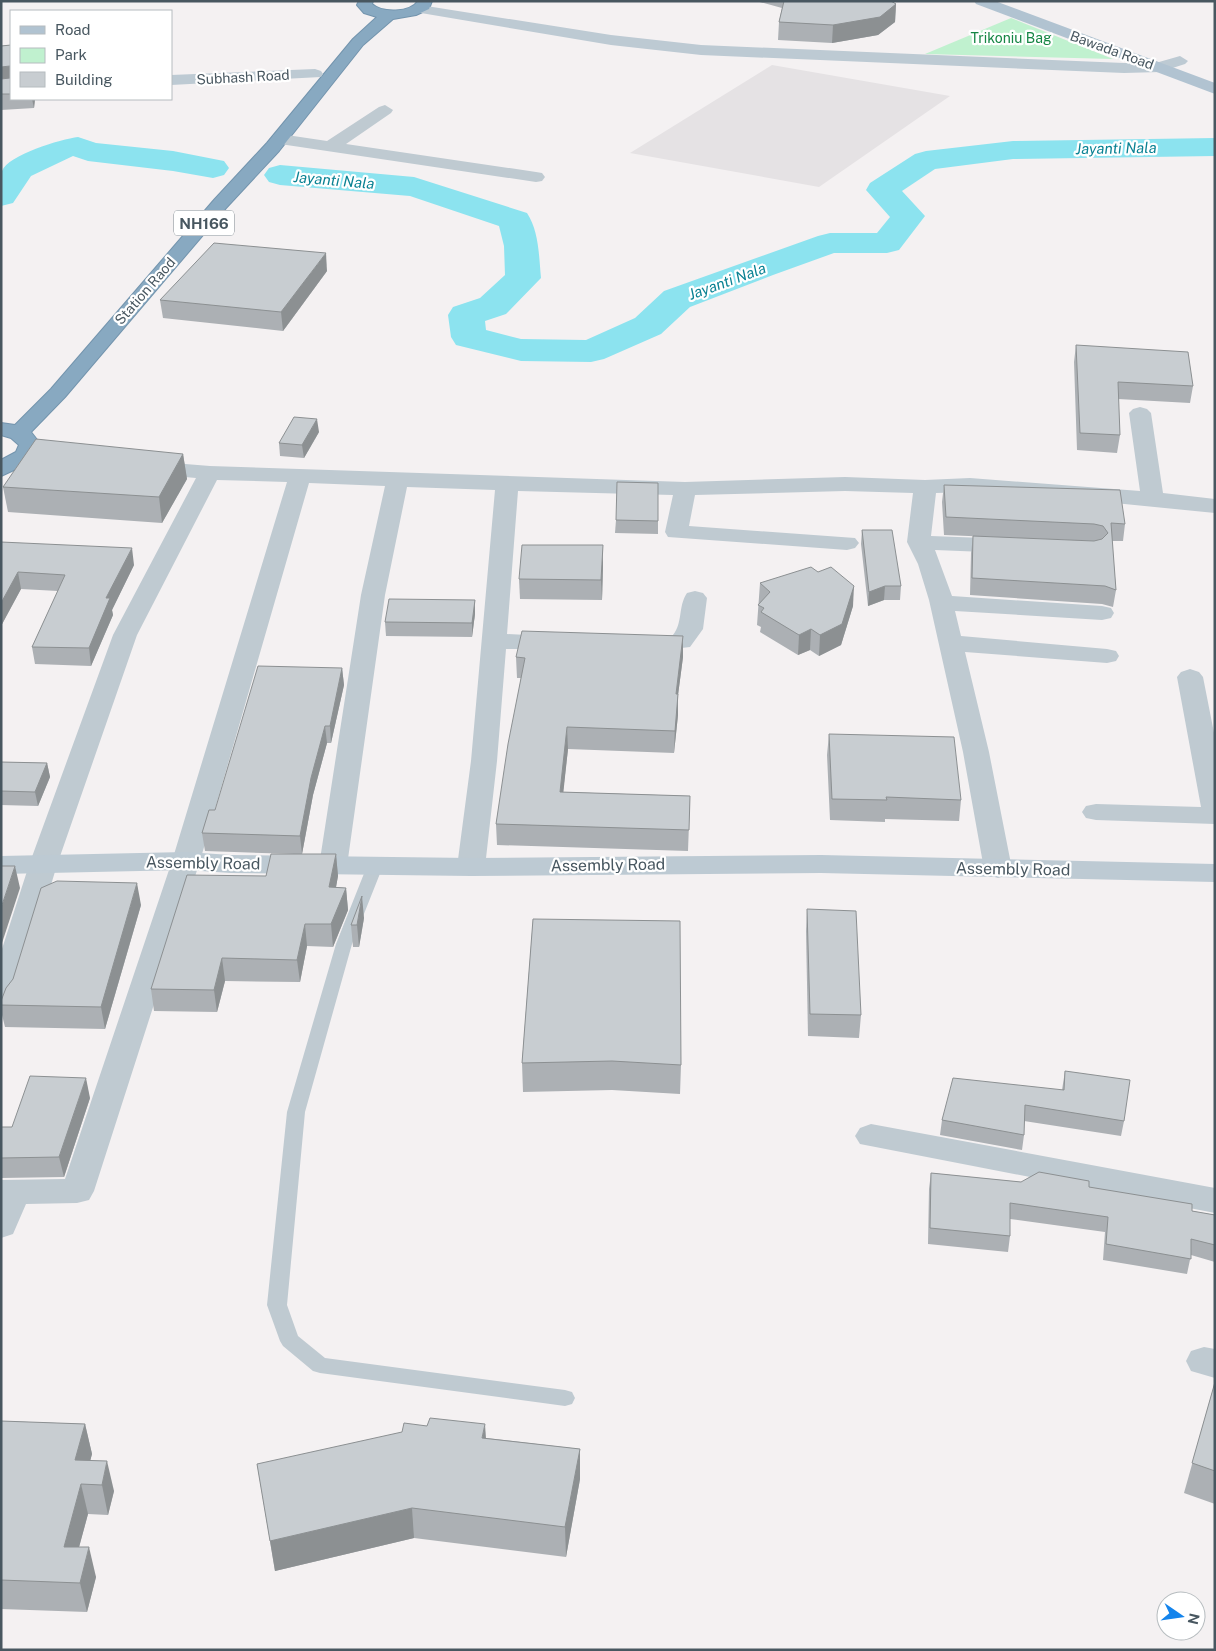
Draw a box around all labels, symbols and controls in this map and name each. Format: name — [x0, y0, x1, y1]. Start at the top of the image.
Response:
legend — [10, 10, 172, 100]
text: Road — [55, 21, 91, 38]
street label: Bawada Road — [1068, 27, 1156, 73]
park label: Trikoniu Bag — [970, 30, 1052, 46]
text: Park — [55, 46, 87, 63]
street label: Subhash Road — [196, 67, 290, 87]
text: Building — [55, 71, 113, 88]
water label: Jayanti Nala — [1075, 139, 1157, 157]
water label: Jayanti Nala — [293, 168, 375, 192]
road number: NH166 — [174, 210, 234, 236]
street label: Station Raod — [112, 254, 178, 328]
water label: Jayanti Nala — [686, 259, 768, 303]
street label: Assembly Road — [146, 853, 260, 873]
street label: Assembly Road — [551, 855, 665, 875]
street label: Assembly Road — [956, 859, 1070, 879]
north arrow — [1156, 1591, 1206, 1641]
text: N — [1185, 1612, 1203, 1626]

